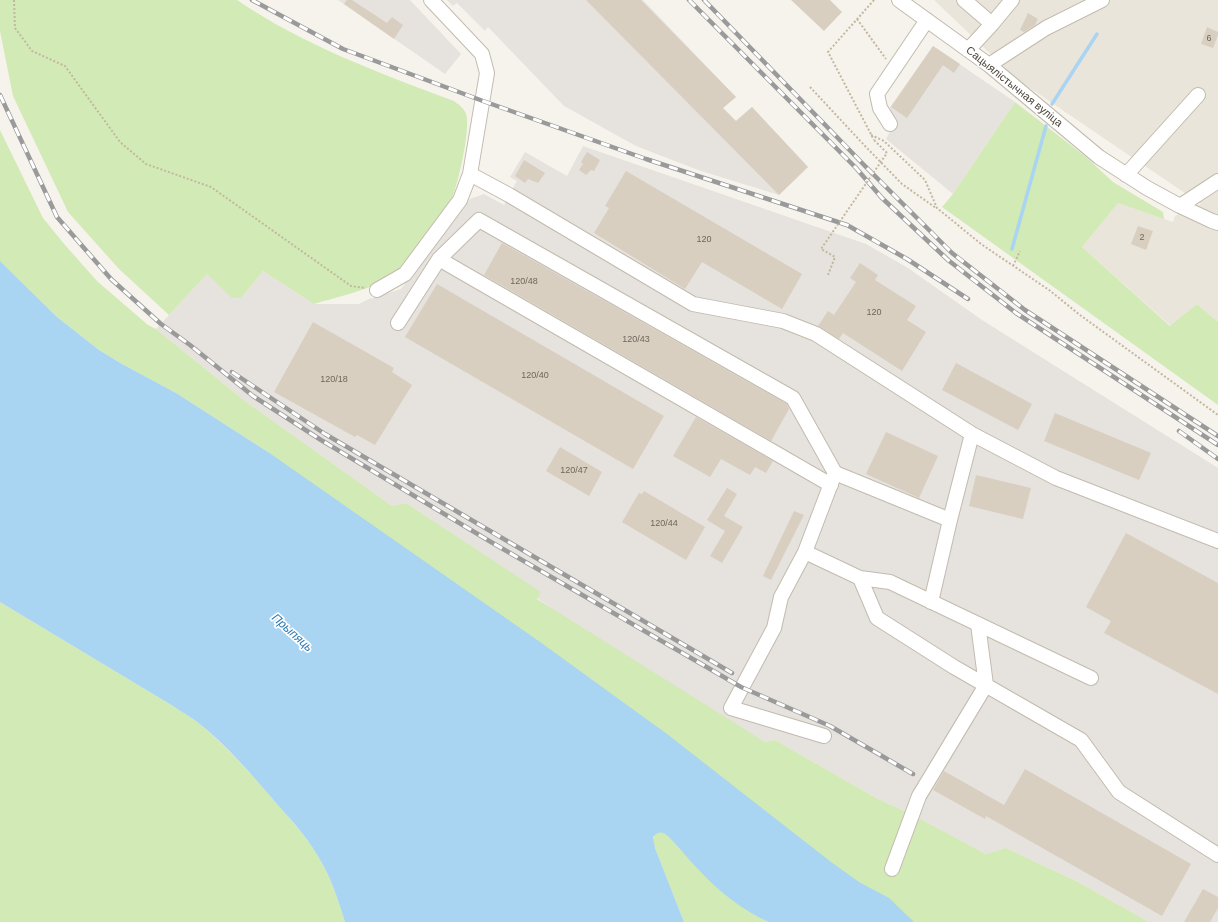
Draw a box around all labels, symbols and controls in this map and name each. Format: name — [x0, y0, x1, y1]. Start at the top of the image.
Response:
house number: 6 — [1206, 34, 1212, 44]
street label: Сацыялістычная вуліца — [963, 44, 1065, 130]
house number: 2 — [1139, 233, 1145, 243]
house number: 120 — [696, 235, 712, 245]
house number: 120/48 — [510, 277, 538, 287]
house number: 120 — [866, 308, 882, 318]
house number: 120/43 — [622, 335, 650, 345]
house number: 120/40 — [521, 371, 549, 381]
house number: 120/18 — [320, 375, 348, 385]
house number: 120/47 — [560, 466, 588, 476]
house number: 120/44 — [650, 519, 678, 529]
water label: Прыпяць — [268, 611, 316, 655]

